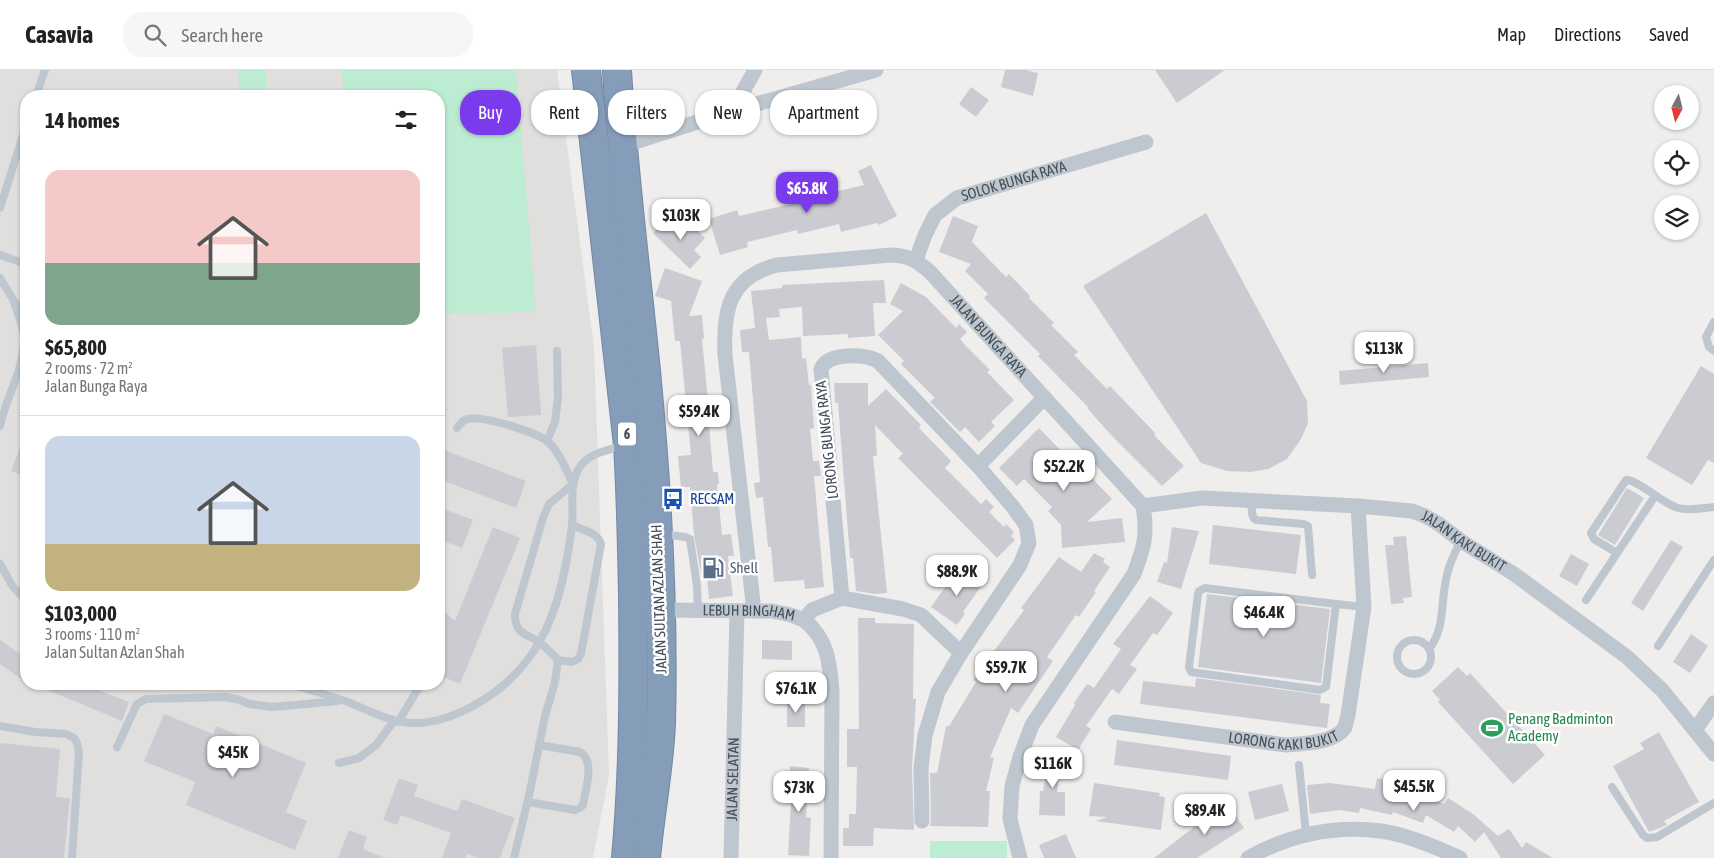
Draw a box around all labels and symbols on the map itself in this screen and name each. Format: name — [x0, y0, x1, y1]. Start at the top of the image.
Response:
north arrow — [1654, 85, 1699, 130]
street label: SOLOK BUNGA RAYA — [959, 157, 1069, 204]
pin: $65.8K — [766, 172, 848, 214]
pin: $103K — [646, 198, 716, 241]
street label: JALAN BUNGA RAYA — [947, 291, 1031, 381]
pin: $113K — [1349, 332, 1419, 374]
street label: LORONG BUNGA RAYA — [812, 379, 841, 500]
pin: $59.4K — [658, 394, 740, 437]
road number: 6 — [618, 422, 636, 446]
pin: $52.2K — [1023, 450, 1105, 492]
bus stop icon: RECSAM — [660, 486, 686, 512]
place label: RECSAM — [690, 490, 734, 507]
street label: JALAN KAKI BUKIT — [1419, 507, 1510, 575]
street label: JALAN SULTAN AZLAN SHAH — [647, 524, 670, 674]
pin: $88.9K — [916, 554, 998, 597]
fuel station icon: Shell — [700, 555, 726, 581]
place label: Shell — [730, 559, 758, 576]
pin: $46.4K — [1223, 596, 1305, 638]
street label: LEBUH BINGHAM — [702, 601, 797, 624]
pin: $59.7K — [965, 650, 1047, 693]
pin: $76.1K — [755, 672, 837, 714]
place label: Penang Badminton Academy — [1508, 710, 1613, 744]
sports icon: Penang Badminton Academy — [1479, 715, 1505, 741]
street label: LORONG KAKI BUKIT — [1227, 727, 1342, 753]
pin: $45K — [203, 736, 263, 778]
street label: JALAN SELATAN — [723, 737, 742, 821]
pin: $116K — [1018, 746, 1088, 789]
pin: $73K — [769, 770, 829, 813]
pin: $45.5K — [1373, 770, 1455, 812]
pin: $89.4K — [1164, 794, 1246, 836]

